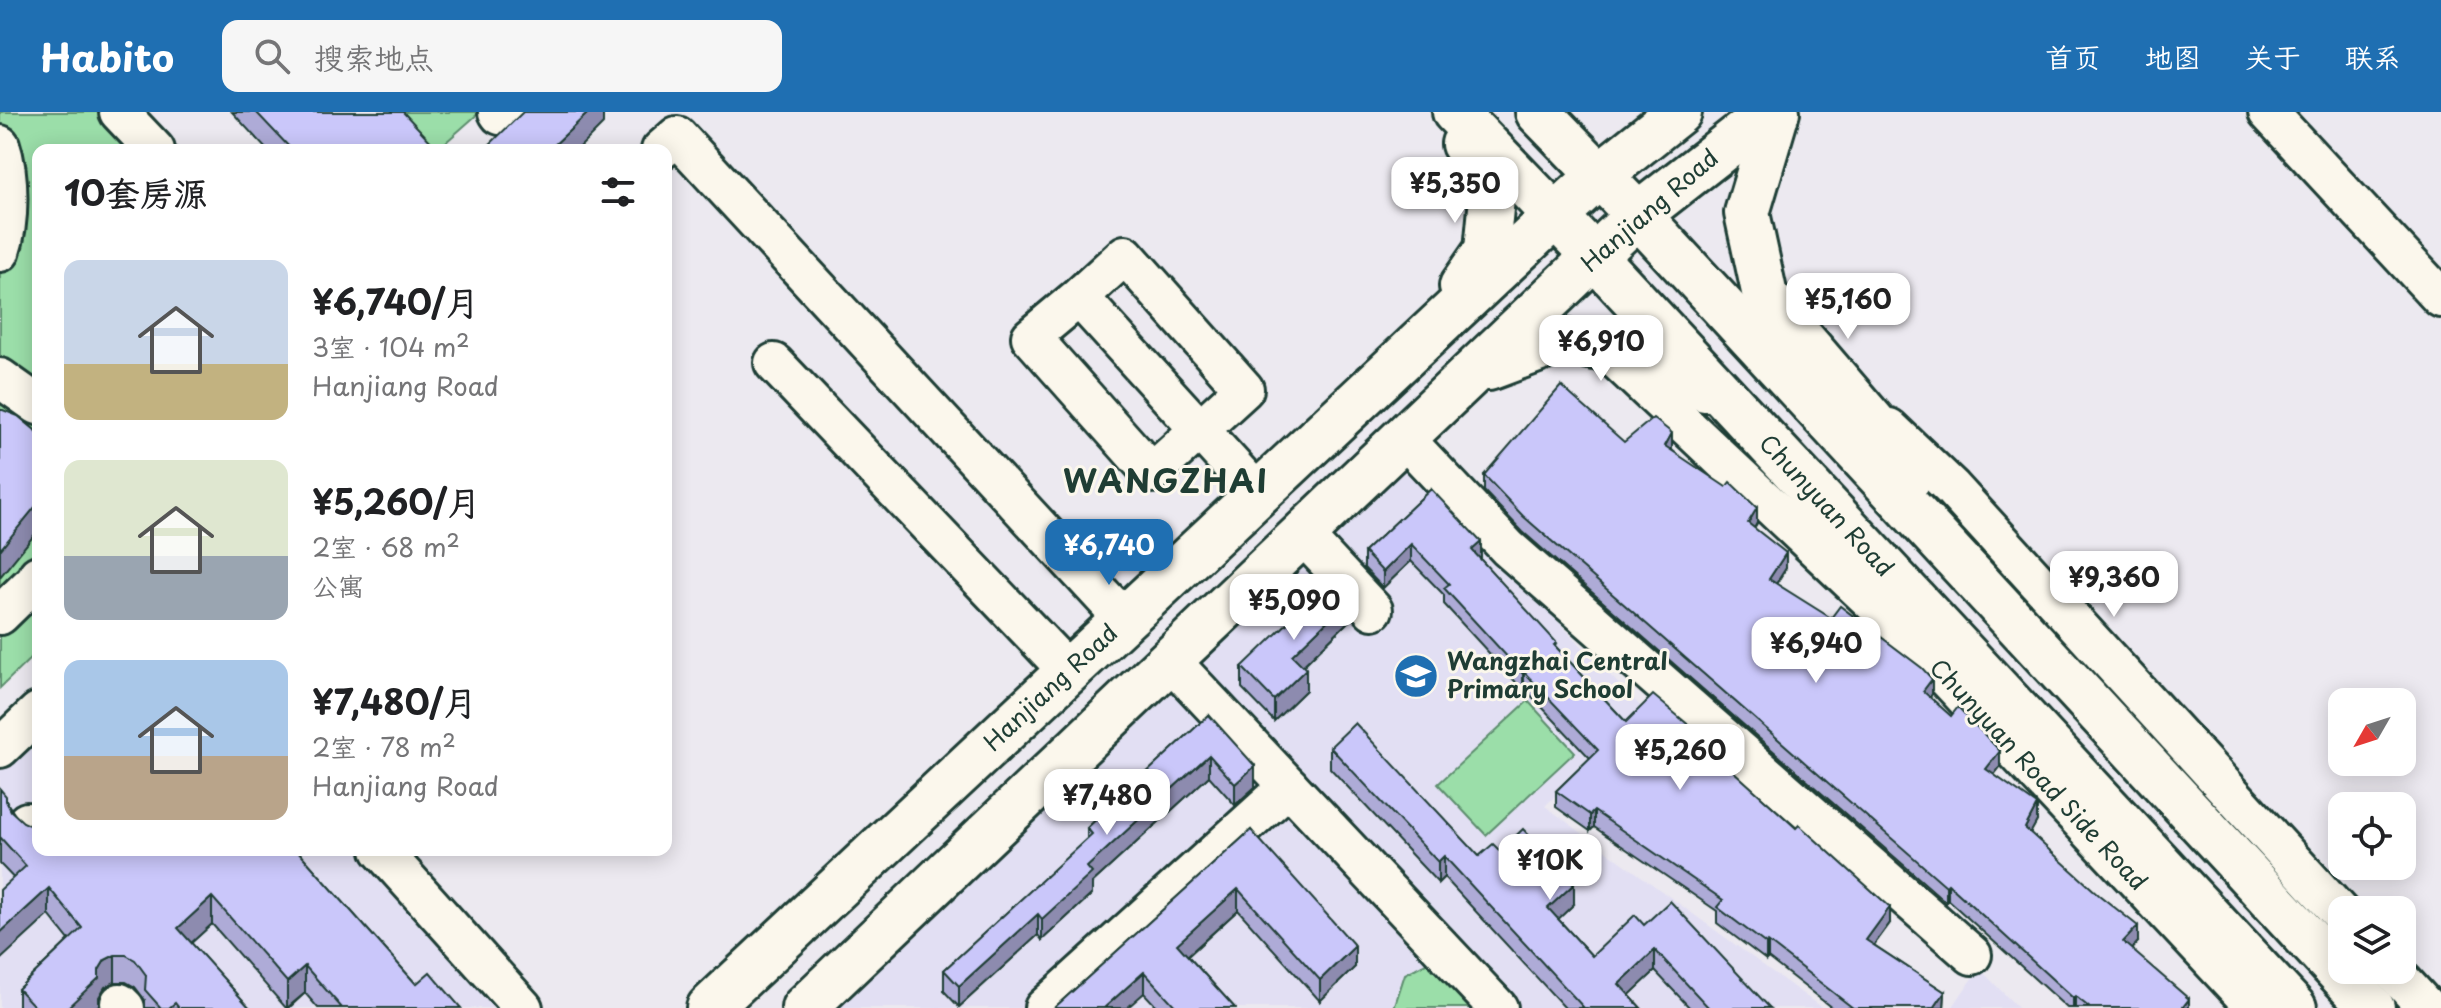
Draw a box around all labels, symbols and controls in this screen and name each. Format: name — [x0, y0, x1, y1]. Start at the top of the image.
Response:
search box — [222, 20, 782, 92]
text: Habito — [40, 28, 174, 85]
icon: search — [250, 34, 294, 78]
text: 搜索地点 — [314, 34, 434, 79]
text: 首页 — [2045, 35, 2101, 78]
text: 地图 — [2145, 35, 2201, 78]
text: 关于 — [2245, 35, 2301, 78]
text: 联系 — [2345, 35, 2401, 78]
street label: Hanjiang Road — [1572, 139, 1726, 280]
pin: ¥5,350 — [1390, 157, 1520, 225]
text: ¥5,350 — [1409, 163, 1501, 202]
text: 10套房源 — [64, 166, 207, 218]
icon: filters — [596, 170, 640, 214]
pin: ¥5,160 — [1783, 273, 1913, 341]
text: ¥6,740/月 — [312, 275, 479, 327]
text: ¥5,160 — [1804, 279, 1892, 318]
icon: home — [128, 292, 224, 388]
pin: ¥6,910 — [1536, 315, 1666, 383]
text: ¥6,910 — [1557, 321, 1645, 360]
text: 3室 · 104 m² — [312, 327, 470, 366]
text: Hanjiang Road — [312, 366, 499, 405]
street label: Chunyuan Road — [1752, 425, 1903, 584]
district label: WANGZHAI — [1063, 456, 1269, 504]
text: ¥5,260/月 — [312, 475, 481, 527]
icon: home — [128, 492, 224, 588]
pin: ¥6,740 — [1044, 519, 1174, 587]
text: ¥6,740 — [1063, 525, 1155, 564]
text: 2室 · 68 m² — [312, 527, 460, 566]
pin: ¥9,360 — [2049, 551, 2179, 619]
text: ¥9,360 — [2068, 557, 2160, 596]
text: 公寓 — [312, 566, 364, 605]
pin: ¥5,090 — [1229, 574, 1359, 642]
text: ¥5,090 — [1248, 580, 1340, 619]
street label: Hanjiang Road — [974, 615, 1125, 759]
pin: ¥6,940 — [1751, 617, 1881, 685]
text: ¥6,940 — [1770, 623, 1862, 662]
place label: Wangzhai Central Primary School — [1447, 642, 1668, 706]
street label: Chunyuan Road Side Road — [1922, 650, 2157, 898]
school or university icon: Wangzhai Central Primary School — [1392, 652, 1440, 700]
text: ¥7,480/月 — [312, 675, 477, 727]
north arrow — [2328, 688, 2416, 776]
map controls — [2328, 688, 2416, 984]
icon: home — [128, 692, 224, 788]
pin: ¥5,260 — [1615, 724, 1745, 792]
text: 2室 · 78 m² — [312, 727, 456, 766]
text: ¥5,260 — [1634, 730, 1726, 769]
text: Hanjiang Road — [312, 766, 499, 805]
pin: ¥7,480 — [1042, 769, 1172, 837]
text: ¥7,480 — [1062, 775, 1152, 814]
button: locate — [2328, 792, 2416, 880]
pin: ¥10K — [1503, 834, 1597, 902]
text: ¥10K — [1517, 840, 1583, 879]
button: layers — [2328, 896, 2416, 984]

